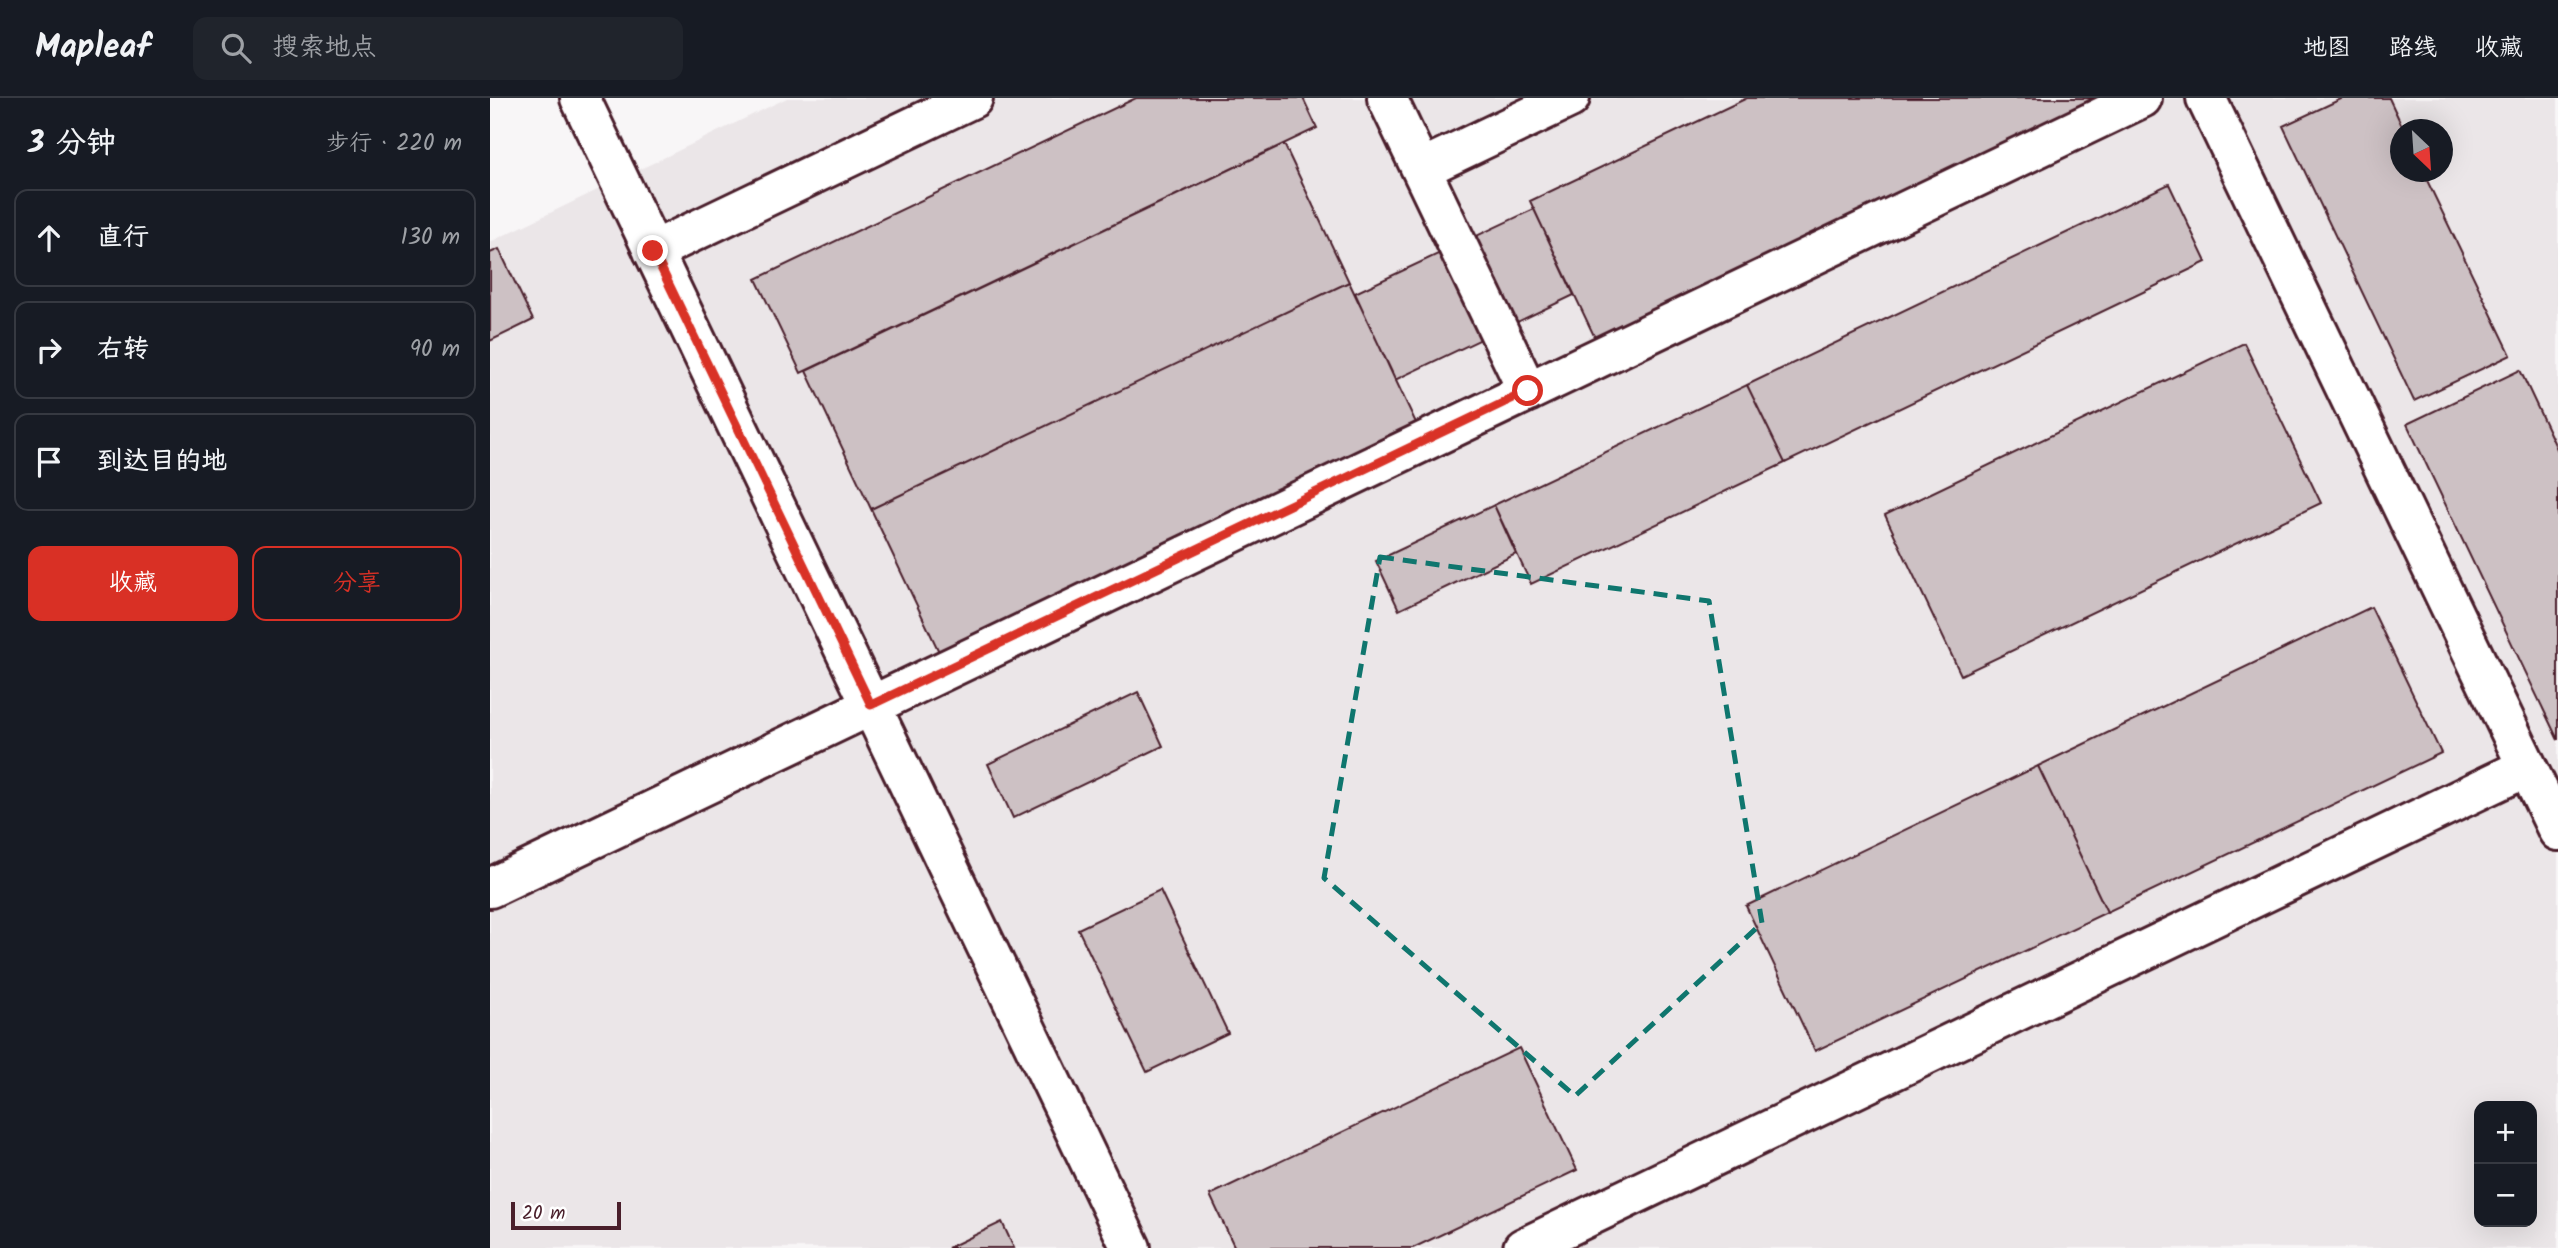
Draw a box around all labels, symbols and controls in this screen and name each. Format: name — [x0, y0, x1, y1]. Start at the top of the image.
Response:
search box — [193, 17, 683, 80]
text: Mapleaf — [35, 22, 151, 75]
text: 搜索地点 — [273, 27, 377, 69]
icon: search — [217, 29, 255, 67]
text: 地图 — [2303, 29, 2351, 68]
text: 路线 — [2389, 29, 2437, 68]
text: 收藏 — [2475, 29, 2523, 68]
north arrow — [2390, 119, 2453, 182]
text: 3 分钟 — [28, 120, 116, 168]
text: 步行 · 220 m — [326, 126, 462, 162]
text: 直行 — [97, 217, 149, 259]
icon: ahead — [30, 219, 68, 257]
text: 130 m — [401, 220, 460, 256]
route end — [637, 235, 668, 266]
text: 右转 — [97, 329, 149, 371]
icon: right — [30, 331, 68, 369]
text: 90 m — [410, 332, 460, 368]
route start — [1512, 375, 1543, 406]
text: 到达目的地 — [97, 441, 227, 483]
icon: arrive — [30, 443, 68, 481]
button: 收藏 — [28, 546, 238, 621]
button: 分享 — [252, 546, 462, 621]
map controls — [2474, 1101, 2537, 1227]
button: + — [2474, 1101, 2537, 1164]
button: − — [2474, 1164, 2537, 1227]
scale bar — [511, 1199, 621, 1231]
text: 20 m — [522, 1199, 565, 1229]

